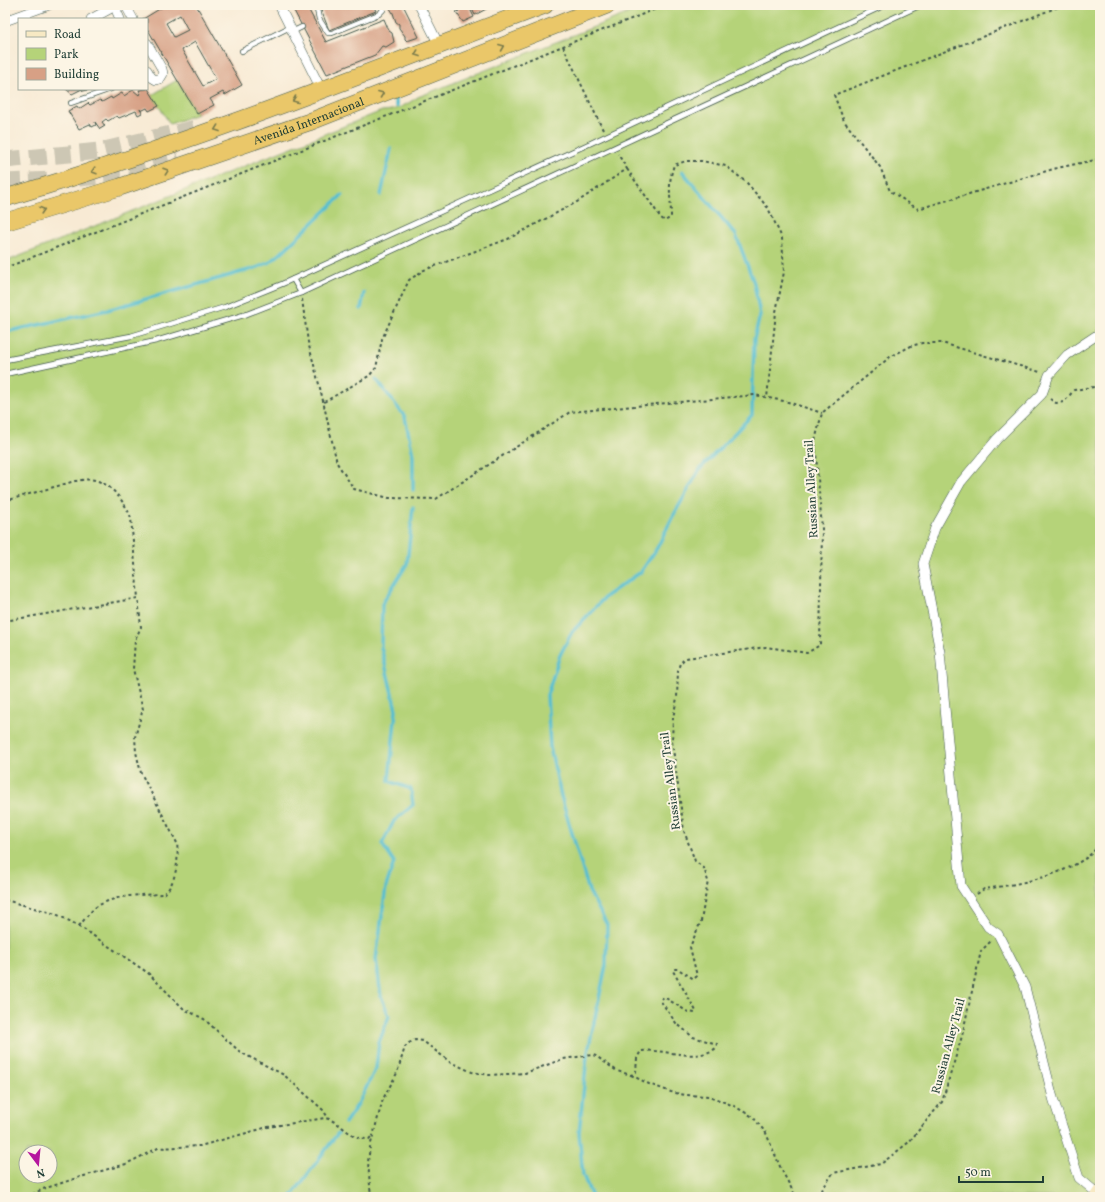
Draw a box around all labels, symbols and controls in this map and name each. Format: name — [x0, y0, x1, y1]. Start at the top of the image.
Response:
legend — [18, 18, 148, 90]
text: Road — [54, 27, 81, 43]
one-way arrow — [498, 43, 505, 51]
text: Park — [54, 47, 79, 63]
one-way arrow — [414, 49, 421, 57]
text: Building — [54, 67, 99, 83]
one-way arrow — [377, 90, 384, 98]
street label: Avenida Internacional — [251, 94, 367, 150]
one-way arrow — [292, 95, 299, 103]
one-way arrow — [214, 125, 221, 133]
one-way arrow — [91, 166, 98, 174]
one-way arrow — [163, 168, 170, 176]
one-way arrow — [39, 206, 46, 215]
street label: Russian Alley Trail — [801, 439, 823, 539]
street label: Russian Alley Trail — [657, 731, 685, 831]
street label: Russian Alley Trail — [928, 996, 970, 1096]
north arrow — [18, 1144, 58, 1184]
scale bar — [959, 1158, 1043, 1184]
text: N — [34, 1164, 46, 1180]
text: 50 m — [965, 1165, 991, 1181]

